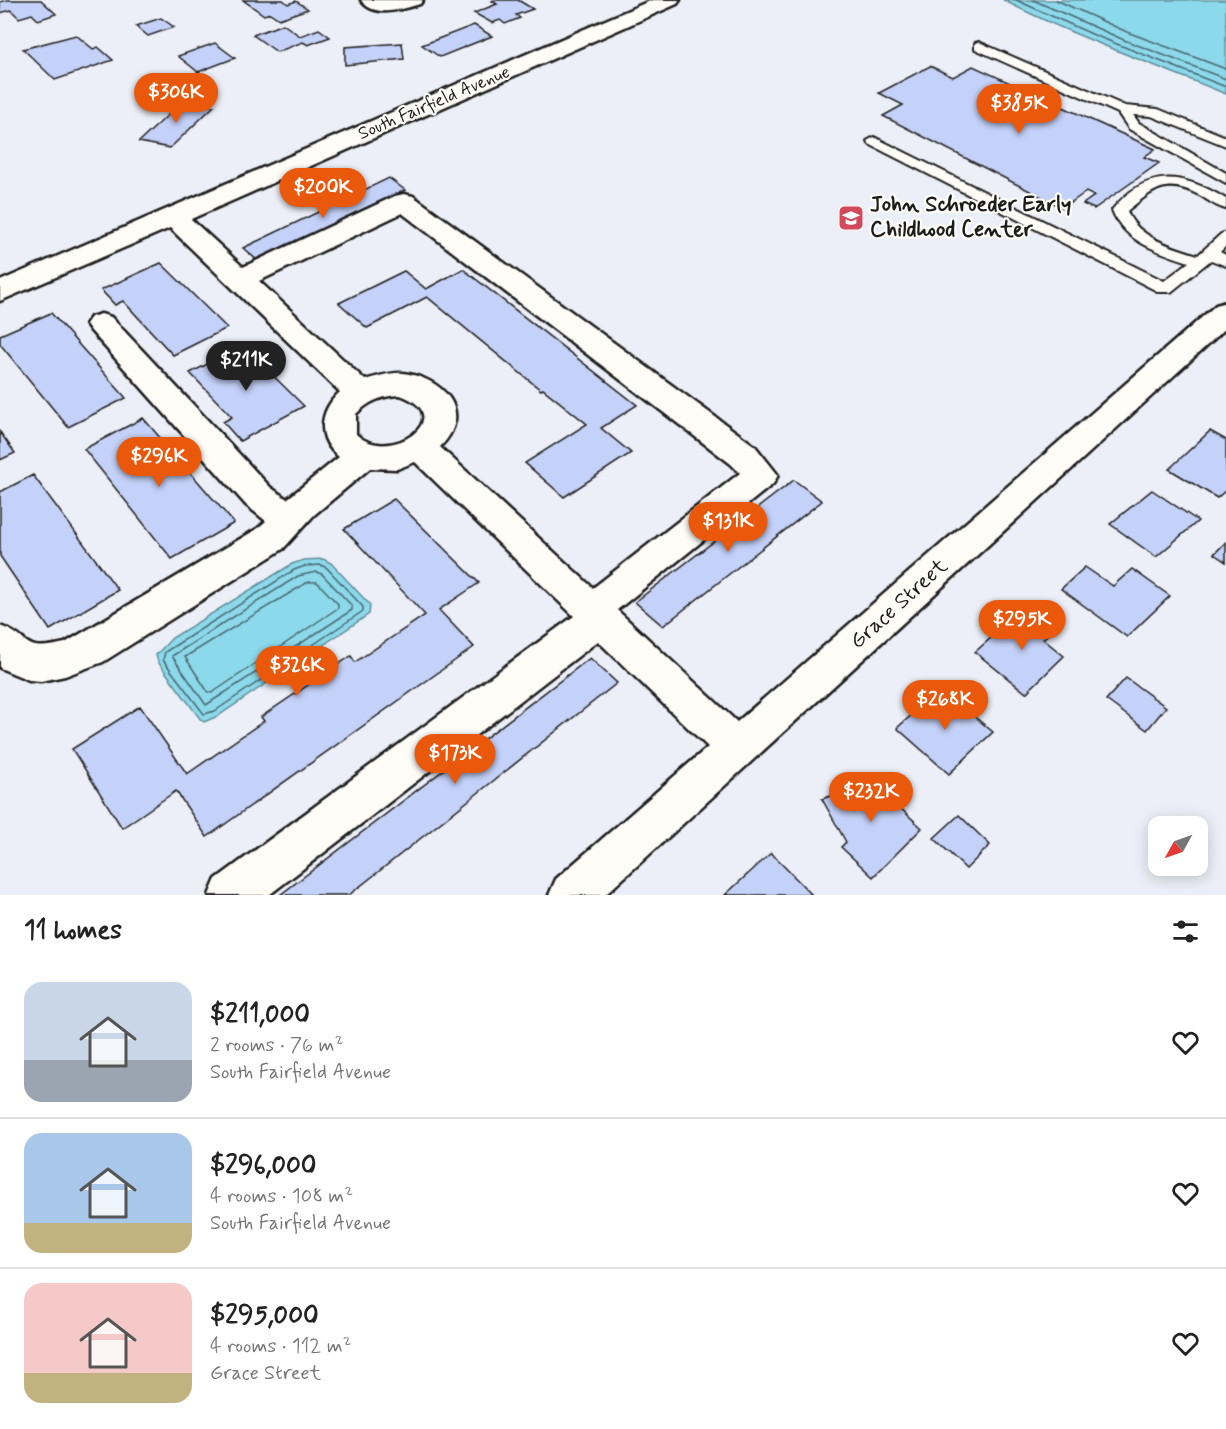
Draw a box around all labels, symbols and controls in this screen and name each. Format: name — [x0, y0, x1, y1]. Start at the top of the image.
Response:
street label: South Fairfield Avenue — [354, 60, 514, 146]
pin: $306K — [134, 73, 218, 124]
text: $306K — [148, 79, 204, 106]
pin: $385K — [977, 84, 1061, 135]
text: $385K — [991, 90, 1048, 117]
pin: $200K — [281, 168, 365, 219]
text: $200K — [293, 174, 353, 201]
place label: John Schroeder Early Childhood Center — [870, 191, 1071, 244]
school or university icon: John Schroeder Early Childhood Center — [836, 203, 866, 233]
pin: $211K — [204, 341, 288, 392]
text: $211K — [220, 347, 272, 374]
pin: $296K — [117, 437, 201, 488]
text: $296K — [130, 443, 188, 470]
pin: $131K — [686, 502, 770, 553]
text: $131K — [702, 508, 754, 535]
street label: Grace Street — [844, 553, 954, 655]
pin: $295K — [980, 600, 1064, 651]
text: $295K — [993, 606, 1051, 633]
pin: $326K — [255, 646, 339, 697]
text: $326K — [270, 652, 324, 679]
pin: $268K — [903, 680, 987, 731]
text: $268K — [916, 686, 974, 713]
pin: $173K — [413, 734, 497, 785]
text: $173K — [428, 740, 482, 767]
pin: $232K — [829, 772, 913, 823]
text: $232K — [843, 778, 899, 805]
north arrow — [1148, 816, 1208, 876]
map controls — [1148, 816, 1208, 876]
text: 11 homes — [24, 914, 122, 948]
icon: filters — [1169, 915, 1202, 948]
text: $211,000 — [210, 998, 310, 1032]
icon: home — [72, 1006, 144, 1078]
icon: heart — [1169, 1026, 1202, 1059]
text: 2 rooms · 76 m² — [210, 1032, 343, 1059]
text: South Fairfield Avenue — [210, 1059, 391, 1086]
text: $296,000 — [210, 1149, 316, 1183]
icon: home — [72, 1157, 144, 1229]
icon: heart — [1169, 1177, 1202, 1210]
text: 4 rooms · 108 m² — [210, 1183, 353, 1210]
text: South Fairfield Avenue — [210, 1210, 391, 1237]
text: $295,000 — [210, 1299, 319, 1333]
icon: home — [72, 1307, 144, 1379]
icon: heart — [1169, 1327, 1202, 1360]
text: 4 rooms · 112 m² — [210, 1333, 351, 1360]
text: Grace Street — [210, 1360, 321, 1387]

